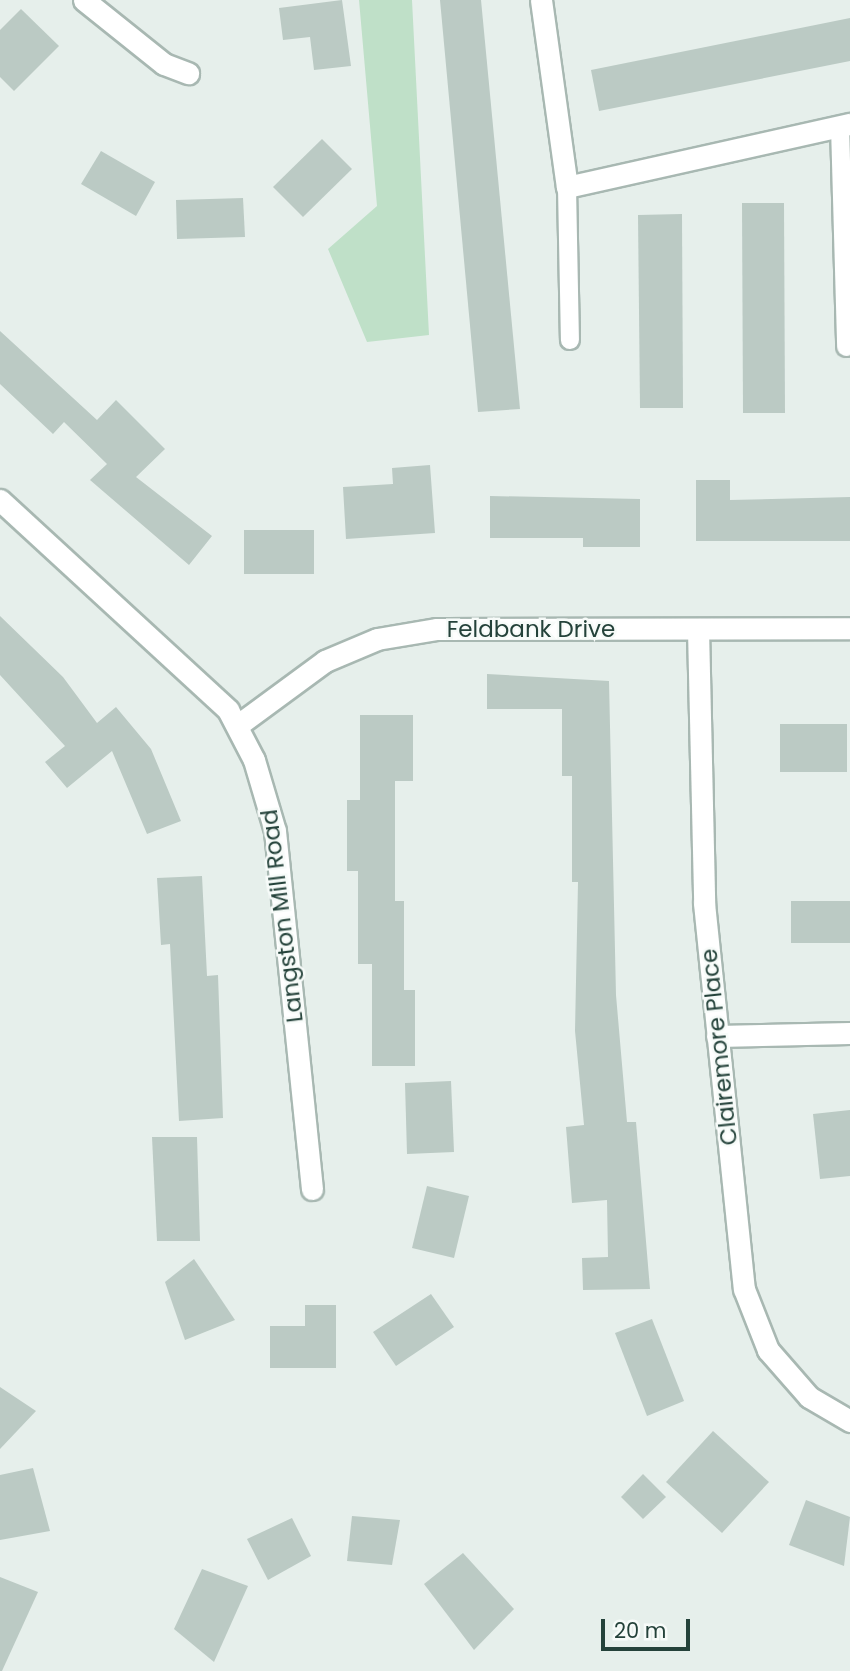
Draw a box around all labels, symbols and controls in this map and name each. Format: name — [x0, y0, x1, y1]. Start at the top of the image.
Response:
street label: Feldbank Drive — [447, 615, 615, 643]
street label: Langston Mill Road — [255, 808, 309, 1024]
street label: Clairemore Place — [695, 947, 743, 1147]
scale bar — [605, 1604, 694, 1648]
text: 20 m — [614, 1616, 667, 1645]

